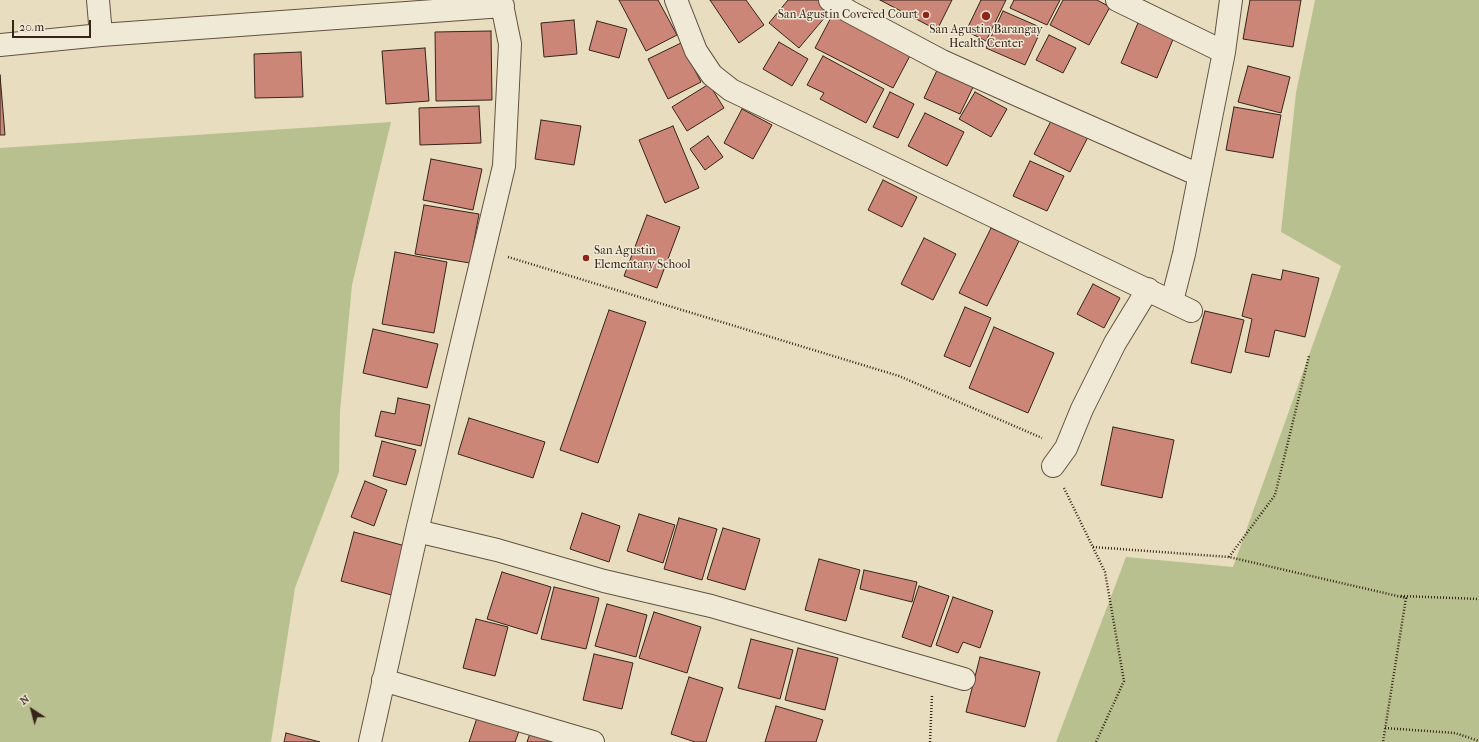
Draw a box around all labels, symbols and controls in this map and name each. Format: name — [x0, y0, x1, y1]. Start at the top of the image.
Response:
place label: San Agustin Covered Court — [778, 8, 918, 22]
marker: San Agustin Covered Court — [921, 10, 931, 20]
marker: San Agustin Barangay Health Center — [980, 10, 992, 22]
scale bar — [14, 12, 93, 38]
text: 20 m — [19, 20, 44, 34]
place label: San Agustin Barangay Health Center — [929, 23, 1043, 51]
place label: San Agustin Elementary School — [594, 244, 691, 272]
marker: San Agustin Elementary School — [581, 253, 591, 263]
north arrow — [12, 690, 52, 730]
text: N — [17, 692, 32, 708]

